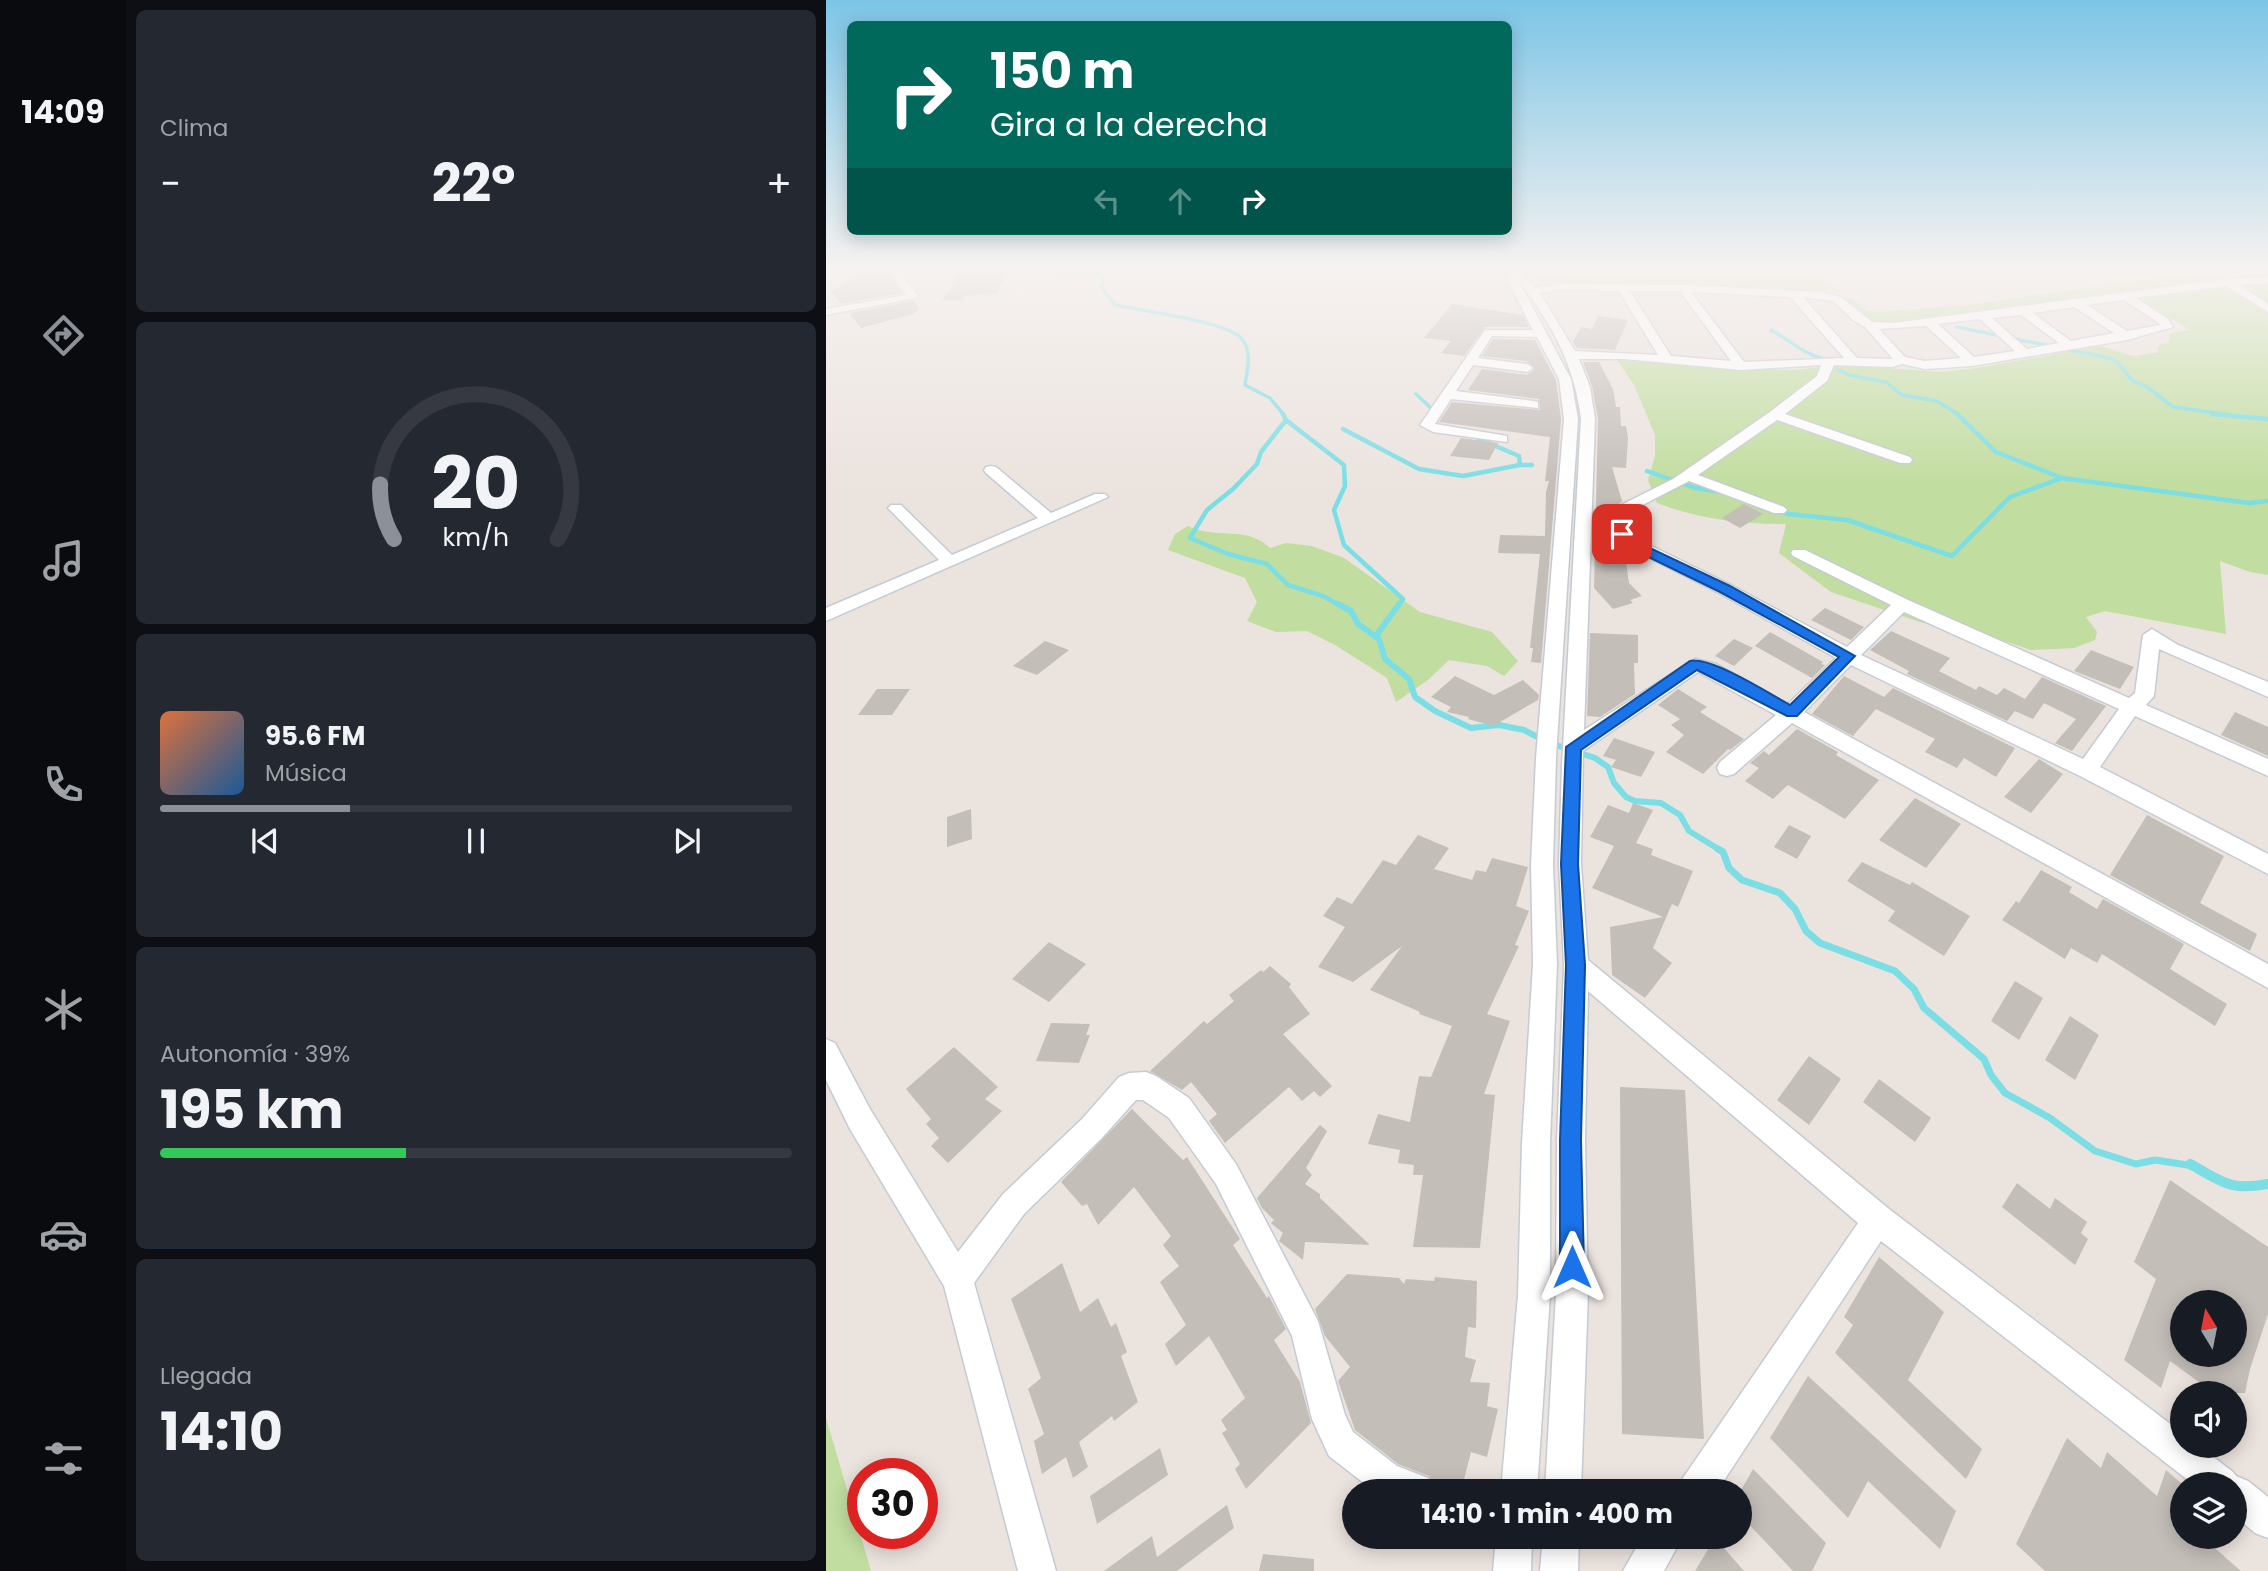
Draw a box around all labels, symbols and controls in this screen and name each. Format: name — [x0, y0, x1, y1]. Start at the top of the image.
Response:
text: 150 m — [990, 37, 1135, 105]
icon: right — [875, 49, 966, 140]
text: 14:09 — [21, 89, 105, 134]
text: Gira a la derecha — [990, 102, 1268, 147]
text: Clima — [160, 112, 228, 144]
text: 22° — [432, 147, 515, 220]
text: − — [160, 157, 181, 210]
text: + — [766, 157, 792, 210]
icon: left — [1088, 182, 1126, 220]
icon: ahead — [1161, 182, 1199, 220]
icon: right — [1234, 182, 1272, 220]
icon: directions — [39, 311, 88, 360]
text: 20 — [431, 434, 521, 535]
pin — [1592, 504, 1652, 564]
icon: arrive — [1603, 515, 1641, 553]
text: km/h — [443, 520, 509, 555]
icon: music — [39, 536, 88, 585]
text: 95.6 FM — [265, 718, 365, 754]
text: Música — [265, 757, 347, 789]
icon: phone — [39, 760, 88, 809]
icon: previous — [246, 822, 284, 860]
icon: pause — [457, 822, 495, 860]
icon: next — [668, 822, 706, 860]
icon: climate — [39, 985, 88, 1034]
text: Autonomía · 39% — [160, 1038, 350, 1070]
text: 195 km — [160, 1073, 344, 1146]
icon: car — [39, 1210, 88, 1259]
position arrow — [1535, 1230, 1609, 1304]
north arrow — [2170, 1290, 2247, 1367]
map controls — [2170, 1290, 2247, 1549]
text: Llegada — [160, 1360, 252, 1392]
button: sound — [2170, 1381, 2247, 1458]
text: 14:10 — [160, 1395, 283, 1468]
icon: filters — [39, 1434, 88, 1483]
speed limit sign: 30 — [847, 1458, 938, 1549]
button: layers — [2170, 1472, 2247, 1549]
text: 14:10 · 1 min · 400 m — [1421, 1496, 1673, 1532]

